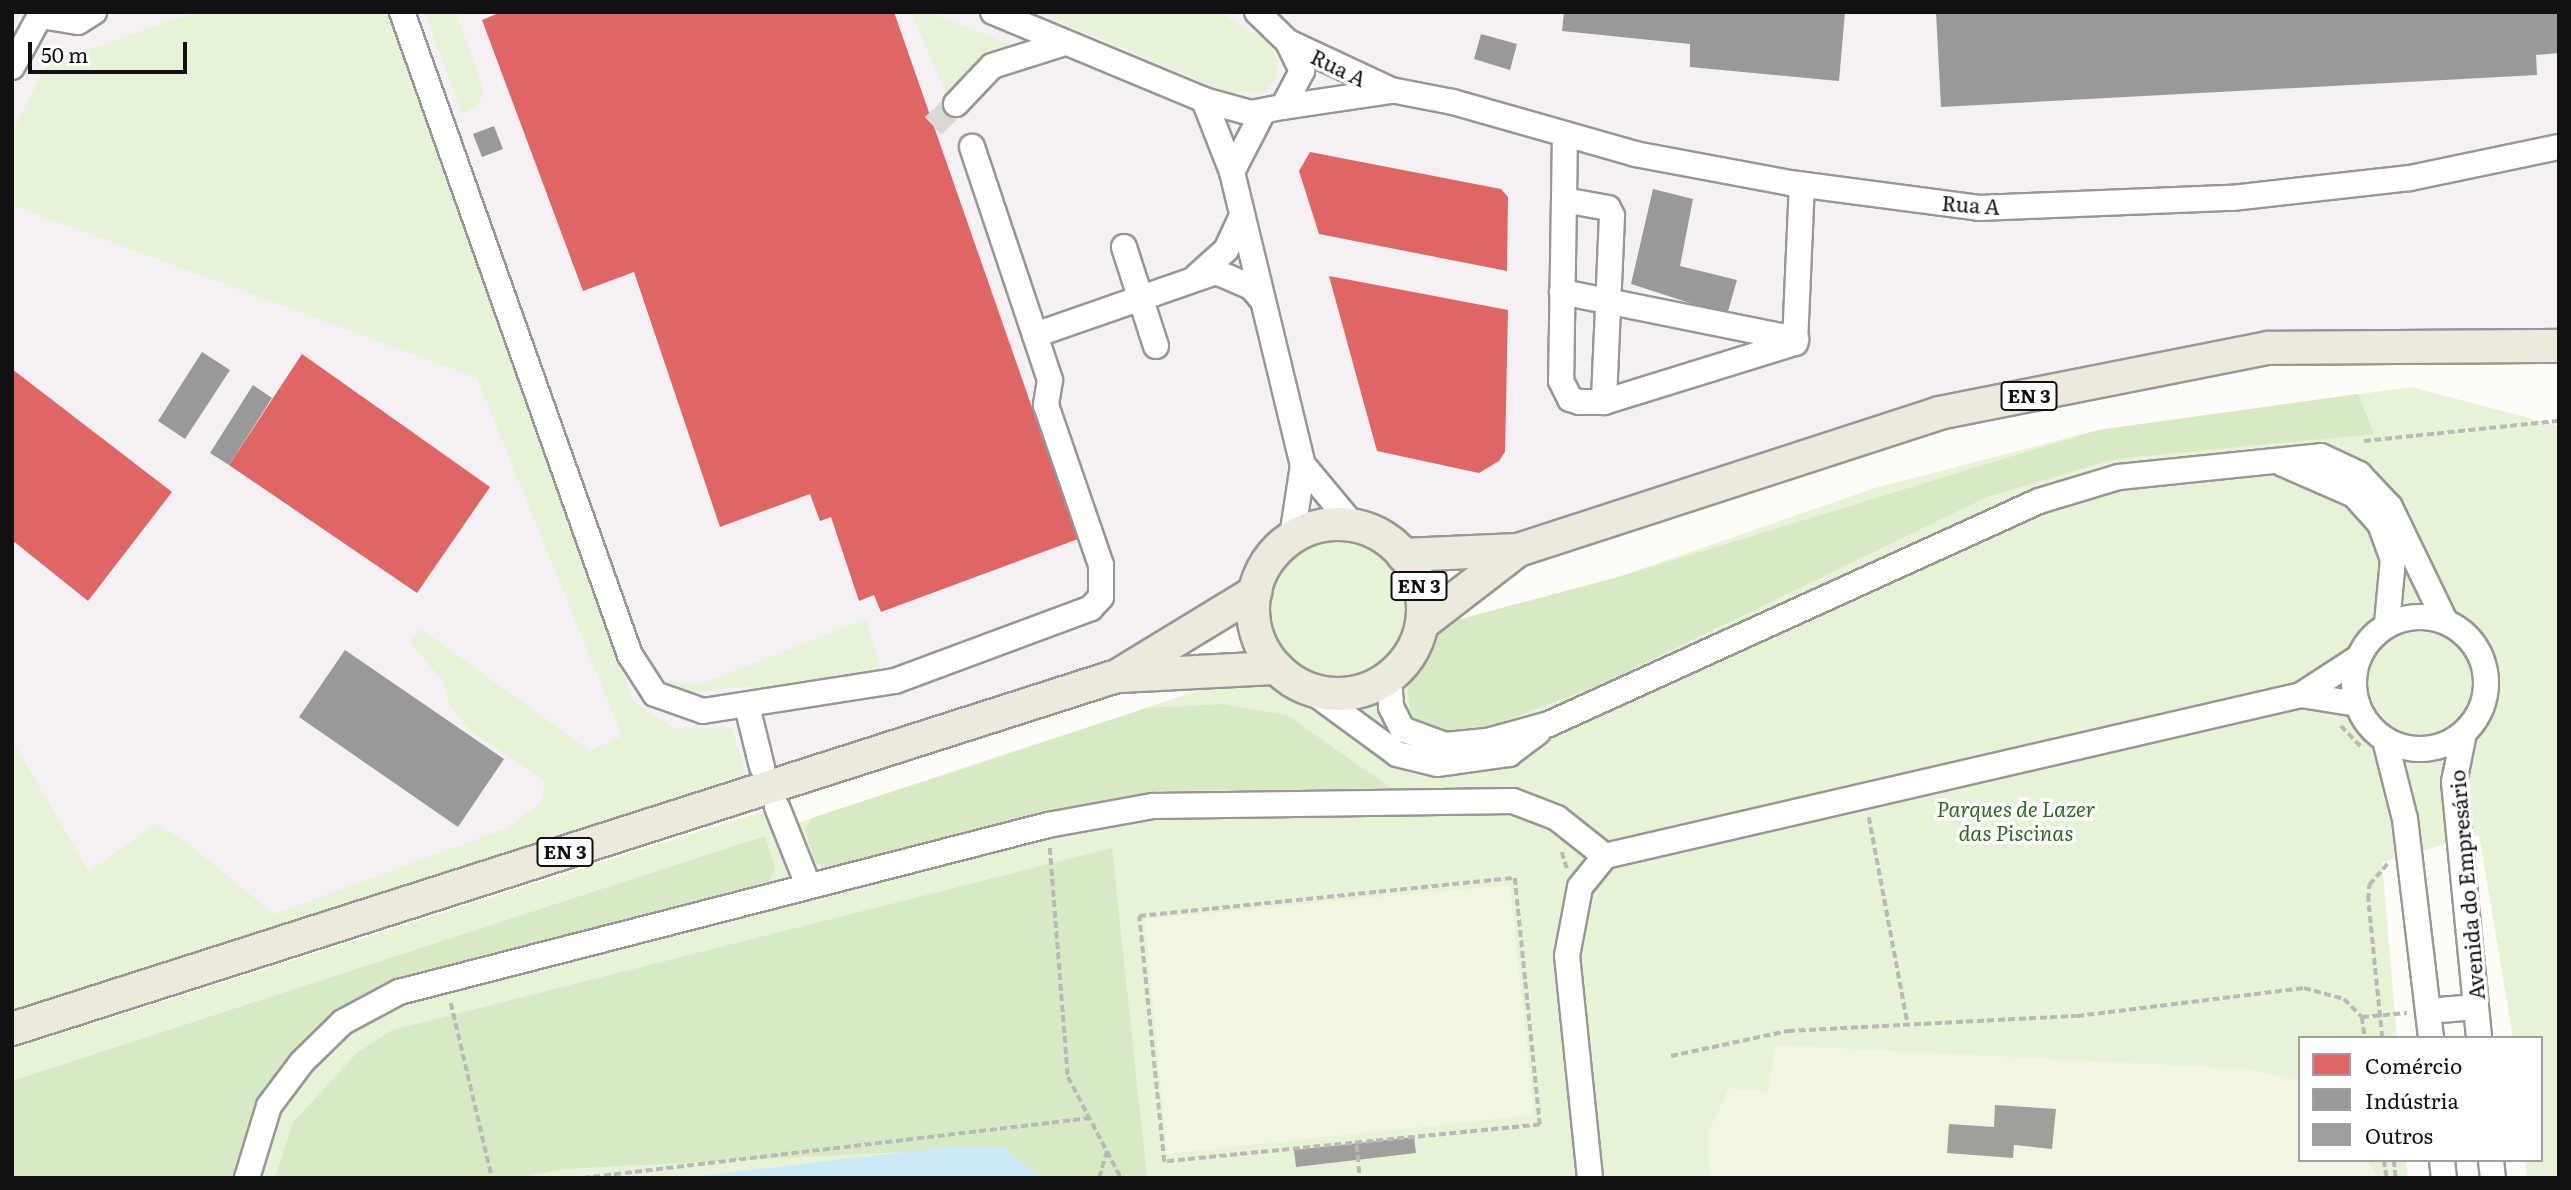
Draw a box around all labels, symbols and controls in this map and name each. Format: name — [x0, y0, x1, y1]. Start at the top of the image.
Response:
scale bar — [32, 28, 191, 72]
text: 50 m — [41, 38, 88, 69]
street label: Rua A — [1307, 43, 1371, 91]
street label: Rua A — [1941, 189, 2001, 219]
road number: EN 3 — [1999, 380, 2059, 412]
road number: EN 3 — [1389, 570, 1449, 601]
street label: Avenida do Empresário — [2443, 769, 2489, 1001]
park label: Parques de Lazer das Piscinas — [1936, 795, 2096, 845]
road number: EN 3 — [535, 836, 595, 867]
legend — [2298, 1036, 2543, 1162]
text: Comércio — [2365, 1049, 2462, 1080]
text: Indústria — [2365, 1084, 2459, 1115]
text: Outros — [2365, 1119, 2433, 1150]

